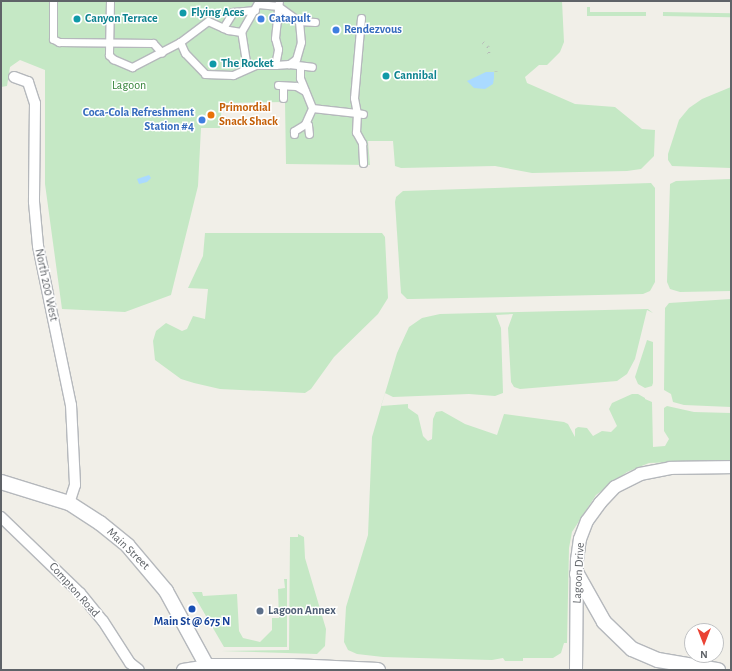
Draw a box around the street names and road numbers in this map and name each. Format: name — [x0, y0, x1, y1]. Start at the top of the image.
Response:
street label: North 200 West — [31, 247, 61, 323]
street label: Main Street — [103, 525, 153, 573]
street label: Lagoon Drive — [570, 542, 588, 604]
street label: Compton Road — [46, 560, 102, 620]

